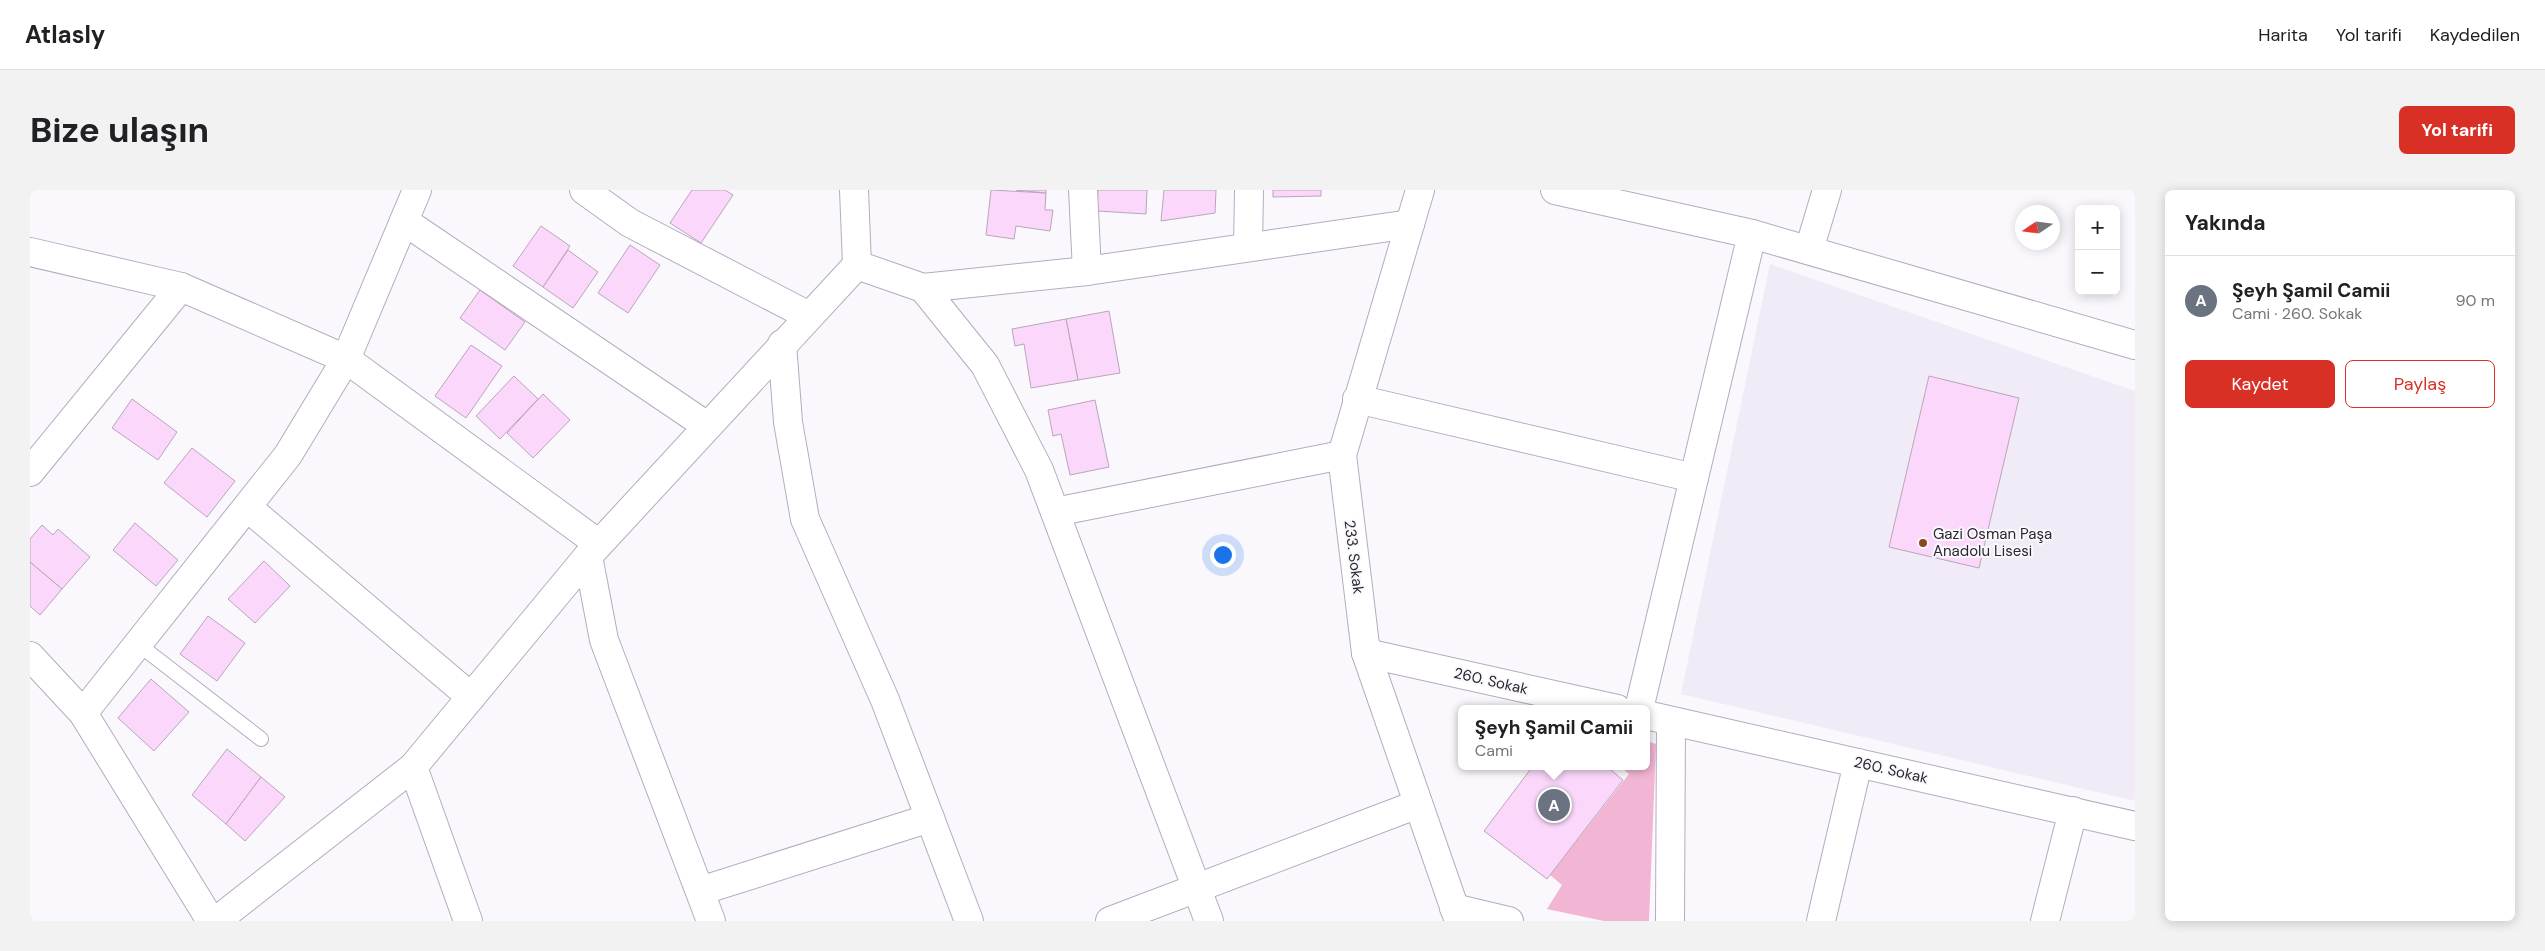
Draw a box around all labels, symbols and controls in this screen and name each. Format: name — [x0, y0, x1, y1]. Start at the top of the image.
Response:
text: Atlasly — [25, 19, 105, 50]
text: Harita — [2258, 23, 2308, 47]
text: Yol tarifi — [2336, 23, 2402, 47]
text: Kaydedilen — [2430, 23, 2520, 47]
button: Yol tarifi — [2399, 106, 2515, 154]
text: Bize ulaşın — [30, 107, 209, 153]
north arrow — [2015, 205, 2060, 250]
map controls — [2075, 205, 2120, 295]
button: + — [2075, 205, 2120, 250]
text: Yakında — [2185, 209, 2266, 237]
button: − — [2075, 250, 2120, 295]
text: Şeyh Şamil Camii — [2232, 278, 2390, 303]
text: A — [2195, 290, 2207, 311]
text: 90 m — [2455, 290, 2495, 311]
text: Cami · 260. Sokak — [2232, 303, 2362, 324]
button: Kaydet — [2185, 360, 2335, 408]
button: Paylaş — [2345, 360, 2495, 408]
street label: 233. Sokak — [1340, 519, 1368, 595]
place label: Gazi Osman Paşa Anadolu Lisesi — [1933, 524, 2052, 561]
marker: Gazi Osman Paşa Anadolu Lisesi — [1917, 537, 1929, 549]
your location — [1210, 542, 1236, 568]
street label: 260. Sokak — [1452, 663, 1530, 699]
popup — [1458, 705, 1650, 770]
text: Şeyh Şamil Camii — [1475, 715, 1633, 740]
text: Cami — [1475, 740, 1513, 761]
street label: 260. Sokak — [1852, 752, 1930, 788]
pin: A — [1538, 786, 1570, 824]

